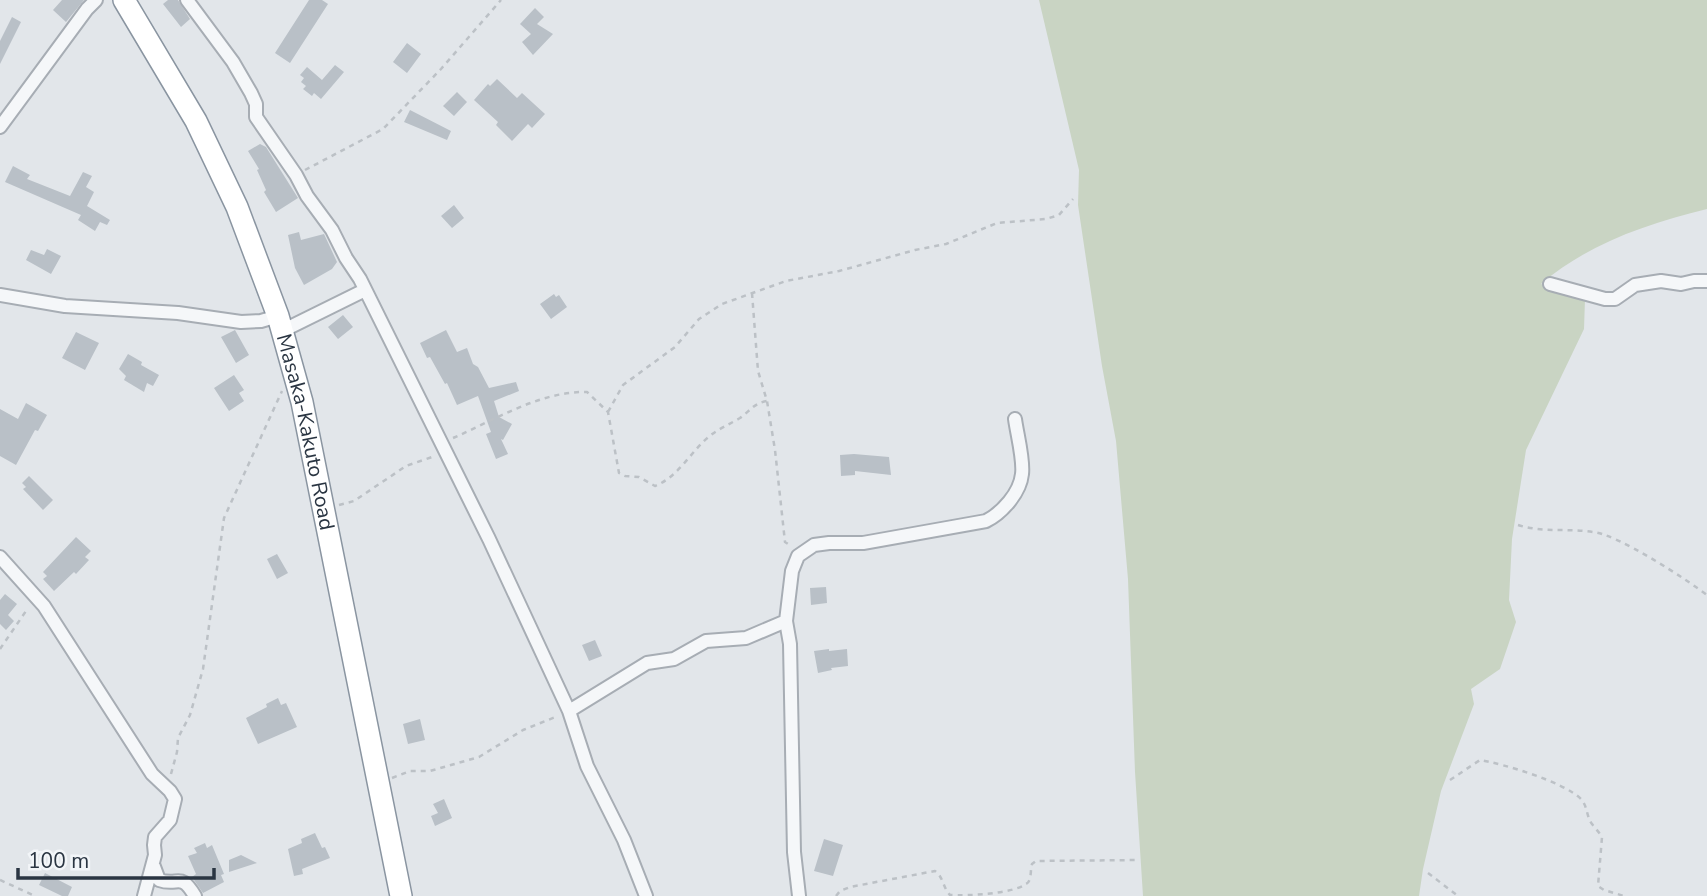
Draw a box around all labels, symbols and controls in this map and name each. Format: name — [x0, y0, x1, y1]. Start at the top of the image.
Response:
street label: Masaka-Kakuto Road — [270, 331, 341, 533]
scale bar — [18, 836, 214, 880]
text: 100 m — [28, 847, 89, 875]

